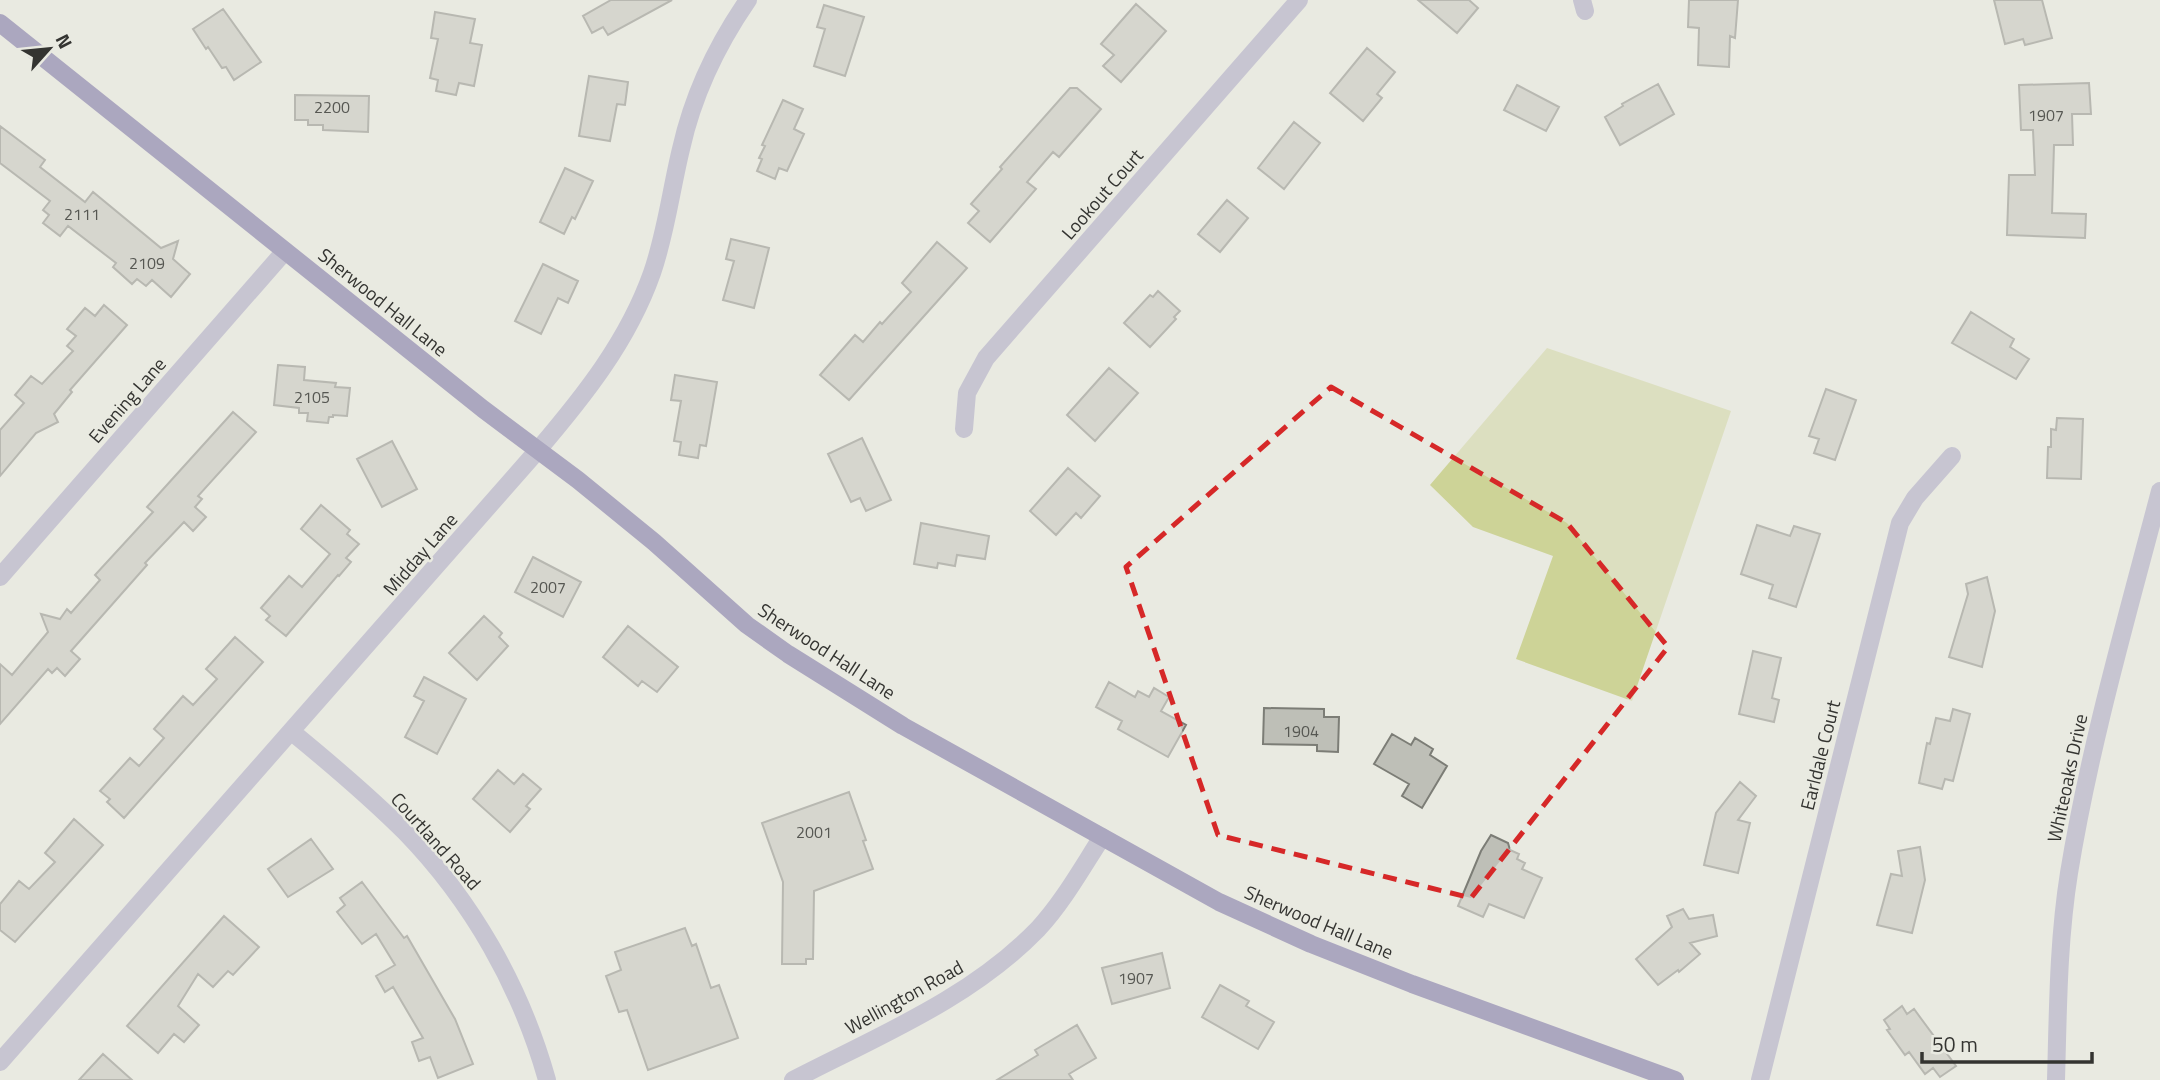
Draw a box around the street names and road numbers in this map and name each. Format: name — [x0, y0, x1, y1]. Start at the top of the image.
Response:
street label: Lookout Court — [1054, 141, 1150, 246]
street label: Sherwood Hall Lane — [312, 240, 454, 363]
street label: Evening Lane — [81, 350, 172, 449]
street label: Midday Lane — [375, 506, 464, 601]
street label: Sherwood Hall Lane — [753, 595, 902, 706]
street label: Earldale Court — [1792, 697, 1847, 813]
street label: Whiteoaks Drive — [2039, 711, 2094, 845]
street label: Courtland Road — [384, 785, 488, 896]
street label: Sherwood Hall Lane — [1240, 877, 1398, 966]
street label: Wellington Road — [839, 952, 968, 1041]

